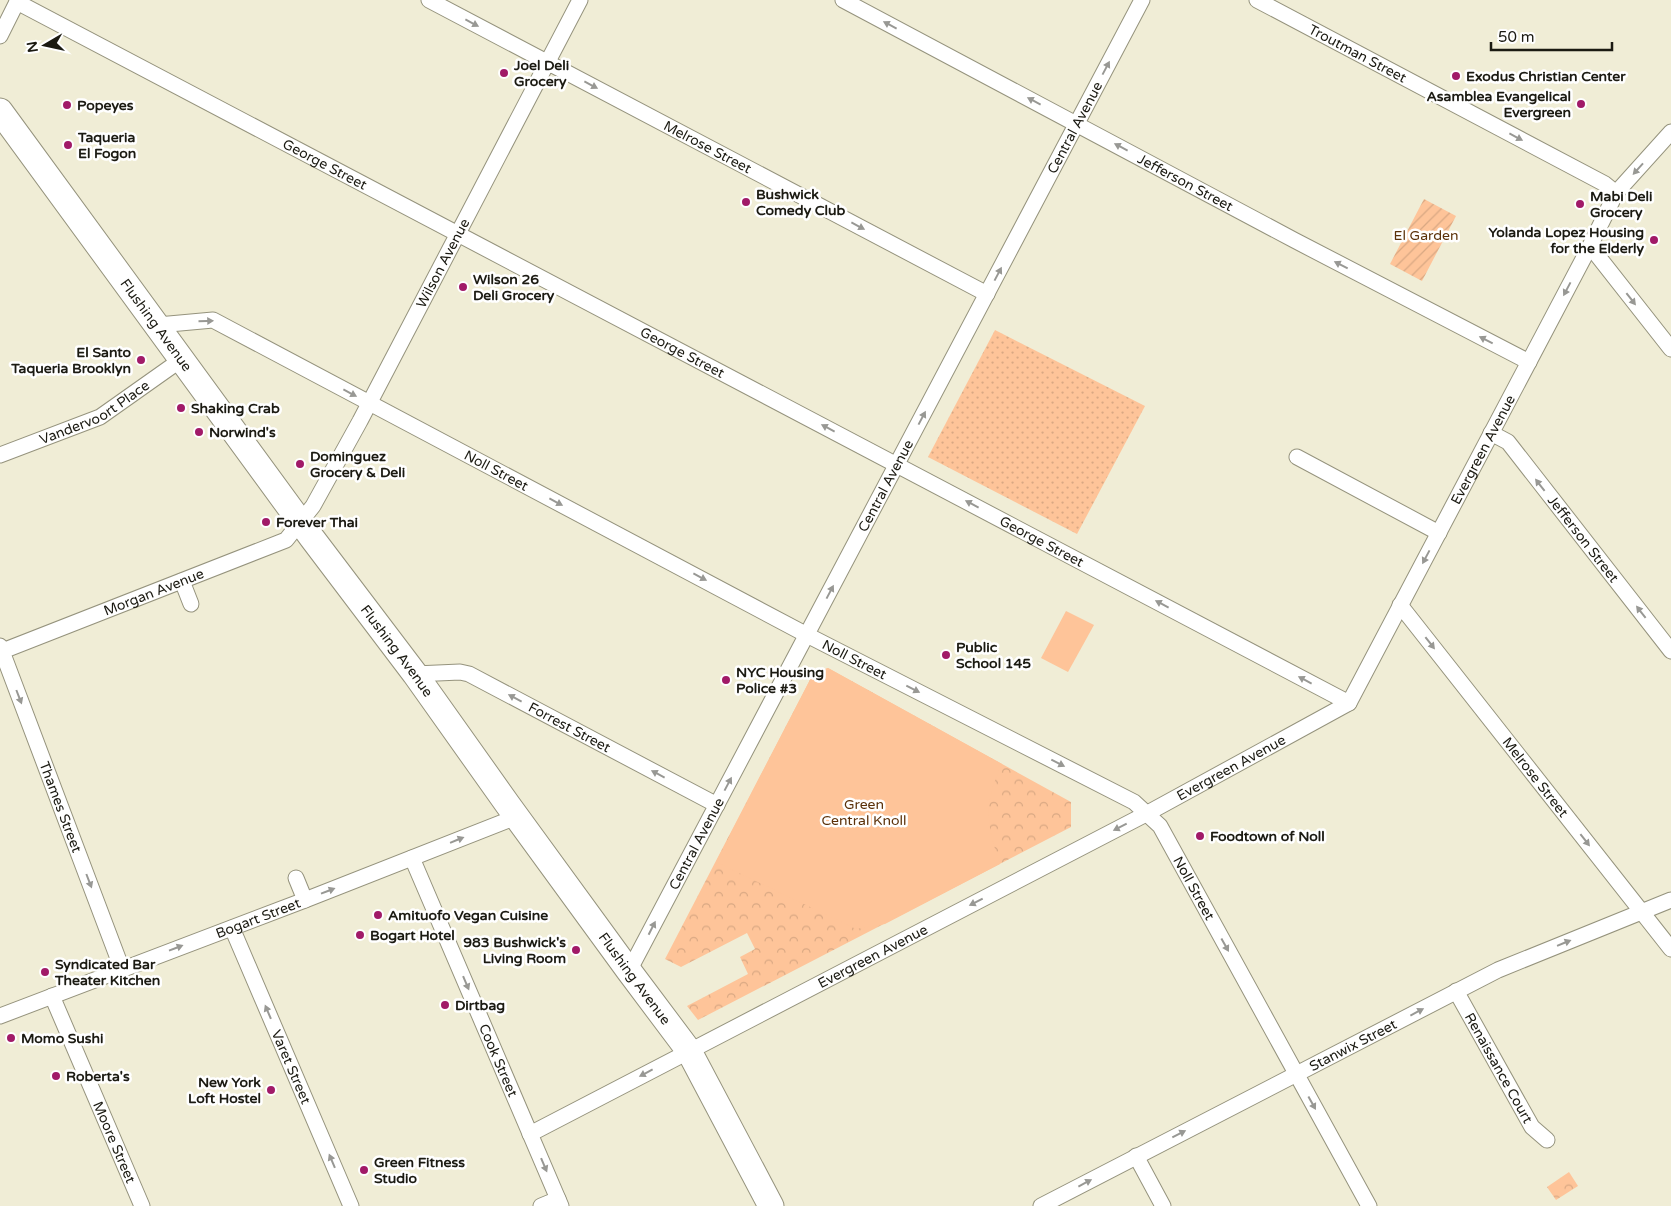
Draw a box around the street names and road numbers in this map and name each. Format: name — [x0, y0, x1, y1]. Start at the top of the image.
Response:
street label: Troutman Street — [1306, 20, 1410, 86]
street label: Central Avenue — [1043, 78, 1106, 176]
street label: Melrose Street — [661, 117, 755, 177]
street label: George Street — [280, 135, 371, 193]
street label: Jefferson Street — [1135, 150, 1237, 215]
street label: Wilson Avenue — [412, 215, 473, 311]
street label: Flushing Avenue — [117, 275, 196, 375]
street label: George Street — [637, 323, 728, 382]
street label: Vandervoort Place — [37, 376, 152, 448]
street label: Evergreen Avenue — [1447, 392, 1518, 507]
street label: Central Avenue — [854, 437, 917, 535]
street label: Noll Street — [461, 446, 532, 495]
street label: Jefferson Street — [1544, 492, 1623, 586]
street label: George Street — [997, 512, 1087, 571]
street label: Morgan Avenue — [101, 565, 206, 619]
street label: Flushing Avenue — [357, 601, 437, 700]
street label: Noll Street — [819, 636, 890, 683]
street label: Forrest Street — [526, 698, 614, 756]
street label: Evergreen Avenue — [1174, 731, 1288, 804]
street label: Melrose Street — [1499, 734, 1573, 821]
street label: Thames Street — [36, 759, 86, 855]
street label: Central Avenue — [665, 795, 728, 893]
street label: Noll Street — [1170, 853, 1219, 924]
street label: Bogart Street — [213, 894, 303, 942]
street label: Evergreen Avenue — [815, 921, 930, 992]
street label: Flushing Avenue — [595, 929, 675, 1028]
street label: Renaissance Court — [1461, 1010, 1537, 1127]
street label: Stanwix Street — [1306, 1015, 1400, 1074]
street label: Cook Street — [475, 1021, 522, 1100]
street label: Varet Street — [268, 1027, 315, 1107]
street label: Moore Street — [90, 1099, 140, 1186]

